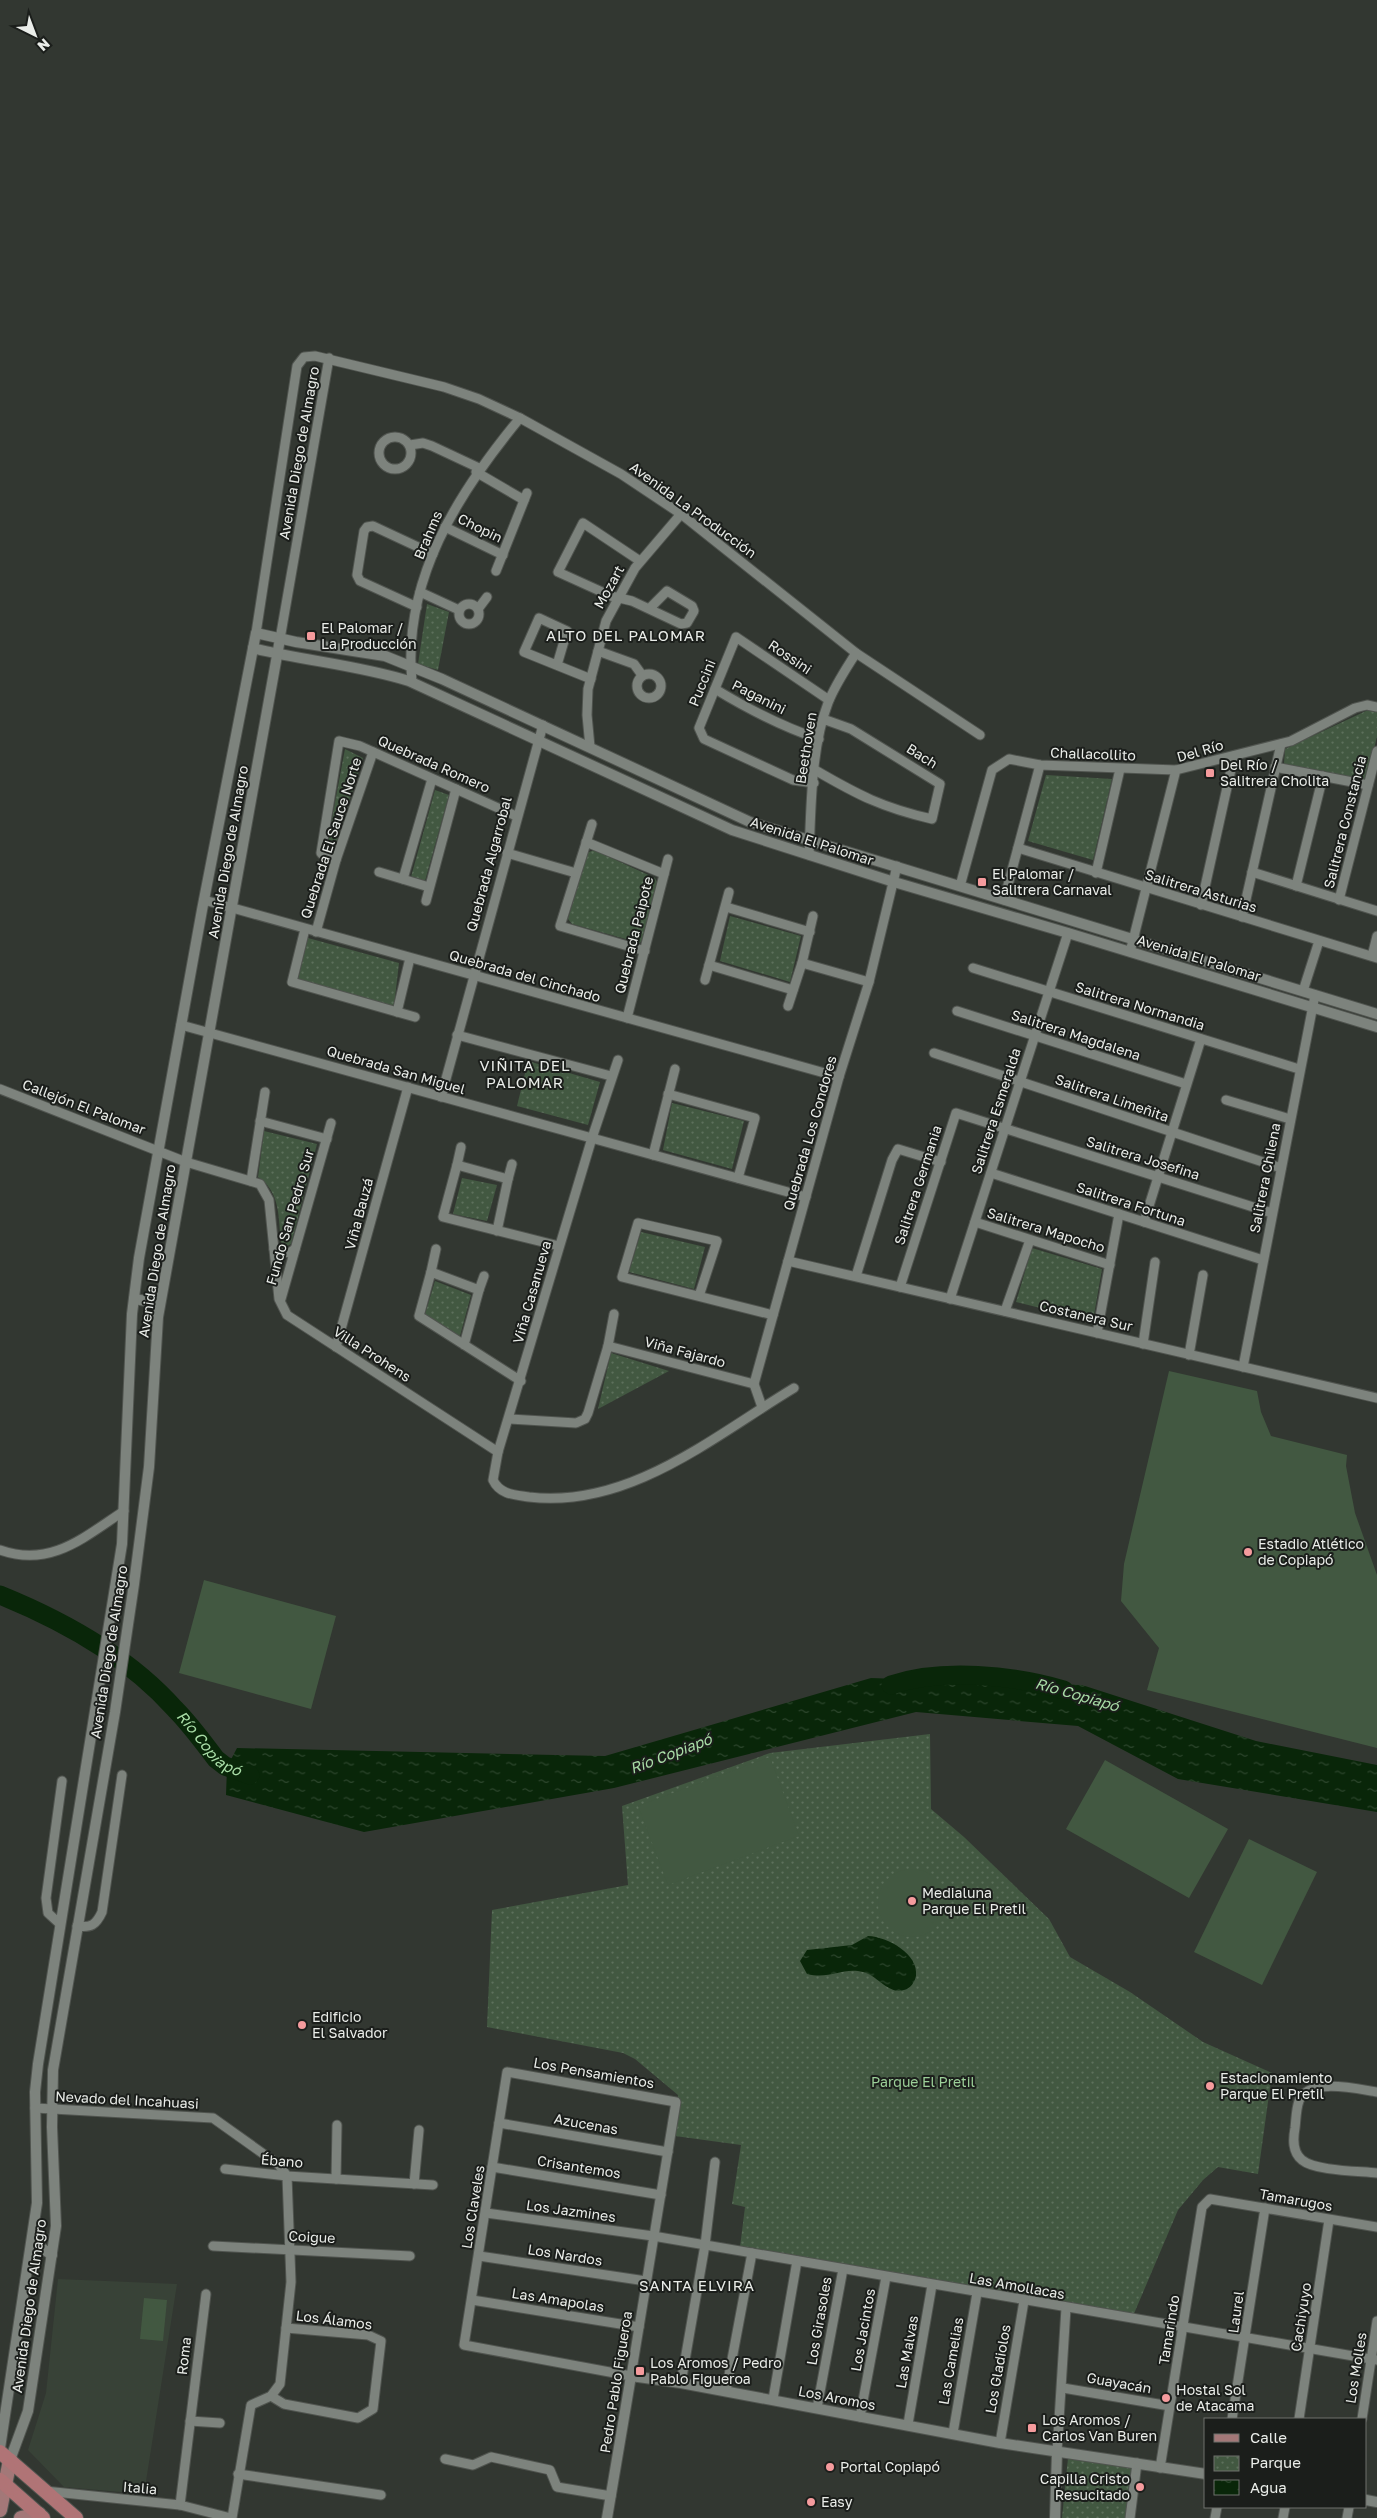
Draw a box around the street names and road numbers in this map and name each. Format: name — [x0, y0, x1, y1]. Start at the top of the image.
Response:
street label: Avenida Diego de Almagro — [275, 365, 322, 541]
street label: Avenida La Producción — [627, 458, 760, 561]
street label: Brahms — [410, 508, 445, 562]
street label: Chopin — [455, 509, 505, 546]
street label: Mozart — [590, 562, 627, 611]
street label: Rossini — [765, 636, 815, 677]
street label: Puccini — [684, 657, 719, 709]
street label: Paganini — [729, 676, 789, 717]
street label: Beethoven — [791, 711, 820, 785]
street label: Quebrada Romero — [376, 731, 493, 796]
street label: Del Río — [1175, 736, 1225, 765]
street label: Bach — [904, 739, 941, 772]
street label: Challacollito — [1050, 744, 1136, 763]
street label: Salitrera Constancia — [1320, 754, 1369, 890]
street label: Quebrada El Sauce Norte — [296, 755, 365, 921]
street label: Avenida Diego de Almagro — [204, 764, 251, 940]
street label: Quebrada Algarrobal — [462, 795, 515, 933]
street label: Avenida El Palomar — [748, 813, 876, 869]
street label: Salitrera Asturias — [1143, 865, 1259, 916]
street label: Quebrada Paipote — [611, 874, 656, 995]
street label: Avenida El Palomar — [1135, 931, 1264, 985]
street label: Quebrada del Cinchado — [448, 946, 603, 1005]
street label: Salitrera Normandia — [1073, 978, 1207, 1033]
street label: Salitrera Magdalena — [1009, 1006, 1143, 1063]
street label: Quebrada San Miguel — [325, 1042, 467, 1097]
street label: Salitrera Esmeralda — [967, 1046, 1024, 1176]
street label: Quebrada Los Condores — [779, 1053, 840, 1212]
street label: Salitrera Limeñita — [1053, 1070, 1171, 1125]
street label: Callejón El Palomar — [20, 1075, 149, 1138]
street label: Salitrera Chilena — [1246, 1121, 1284, 1234]
street label: Salitrera Germania — [890, 1123, 945, 1247]
street label: Salitrera Josefina — [1084, 1132, 1202, 1183]
street label: Fundo San Pedro Sur — [262, 1146, 317, 1287]
street label: Avenida Diego de Almagro — [134, 1163, 179, 1339]
street label: Viña Bauzá — [341, 1176, 376, 1252]
street label: Salitrera Fortuna — [1074, 1178, 1188, 1229]
street label: Salitrera Mapocho — [985, 1203, 1107, 1256]
street label: Viña Casanueva — [509, 1238, 554, 1345]
street label: Costanera Sur — [1038, 1297, 1135, 1335]
street label: Villa Prohens — [330, 1322, 414, 1385]
street label: Viña Fajardo — [643, 1333, 727, 1370]
street label: Avenida Diego de Almagro — [86, 1564, 131, 1740]
street label: Los Pensamientos — [532, 2054, 656, 2092]
street label: Nevado del Incahuasi — [55, 2087, 199, 2112]
street label: Azucenas — [553, 2110, 619, 2138]
street label: Ébano — [260, 2150, 304, 2171]
street label: Crisantemos — [536, 2152, 622, 2182]
street label: Los Claveles — [458, 2164, 487, 2250]
street label: Tamarugos — [1258, 2185, 1334, 2214]
street label: Los Jazmines — [525, 2196, 617, 2225]
street label: Avenida Diego de Almagro — [8, 2218, 49, 2394]
street label: Coigue — [288, 2227, 336, 2246]
street label: Los Nardos — [526, 2240, 604, 2269]
street label: Las Amollacas — [968, 2269, 1066, 2302]
street label: Los Girasoles — [802, 2275, 835, 2367]
street label: Cachiyuyo — [1287, 2281, 1314, 2353]
street label: Las Amapolas — [511, 2284, 606, 2315]
street label: Los Jacintos — [847, 2287, 878, 2373]
street label: Laurel — [1224, 2290, 1247, 2334]
street label: Tamarindo — [1155, 2294, 1182, 2366]
street label: Los Álamos — [295, 2306, 373, 2333]
street label: Pedro Pablo Figueroa — [596, 2310, 635, 2454]
street label: Las Malvas — [892, 2314, 921, 2390]
street label: Las Camelias — [934, 2316, 967, 2406]
street label: Los Gladiolos — [981, 2323, 1014, 2415]
street label: Los Molles — [1341, 2331, 1370, 2405]
street label: Roma — [173, 2336, 194, 2376]
street label: Guayacán — [1085, 2368, 1153, 2397]
street label: Los Aromos — [797, 2382, 877, 2413]
street label: Italia — [122, 2478, 158, 2497]

